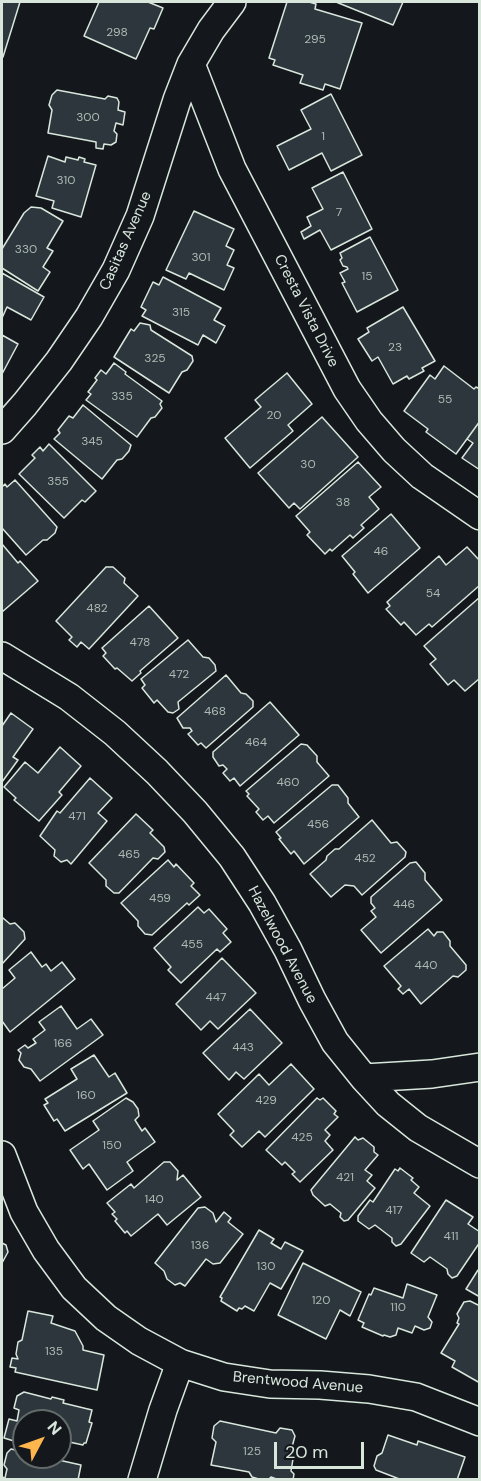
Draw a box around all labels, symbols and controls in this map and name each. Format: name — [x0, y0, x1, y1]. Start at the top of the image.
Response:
house number: 298 — [106, 26, 128, 40]
house number: 295 — [304, 33, 326, 47]
house number: 300 — [76, 111, 100, 125]
house number: 1 — [321, 130, 325, 144]
house number: 310 — [57, 174, 75, 188]
street label: Casitas Avenue — [96, 189, 156, 293]
house number: 7 — [336, 206, 342, 220]
house number: 330 — [15, 243, 37, 257]
house number: 301 — [191, 251, 211, 265]
street label: Cresta Vista Drive — [270, 252, 342, 370]
house number: 15 — [361, 270, 373, 284]
house number: 315 — [172, 306, 190, 320]
house number: 23 — [388, 341, 402, 355]
house number: 325 — [144, 352, 166, 366]
house number: 335 — [111, 390, 133, 404]
house number: 55 — [438, 393, 452, 407]
house number: 20 — [267, 409, 281, 423]
house number: 345 — [81, 435, 103, 449]
house number: 30 — [300, 458, 316, 472]
house number: 355 — [47, 475, 69, 489]
house number: 38 — [336, 496, 350, 510]
house number: 46 — [374, 545, 388, 559]
house number: 54 — [426, 587, 440, 601]
house number: 482 — [86, 602, 108, 616]
house number: 478 — [130, 636, 150, 650]
house number: 472 — [169, 668, 189, 682]
house number: 468 — [204, 705, 226, 719]
house number: 464 — [245, 736, 267, 750]
house number: 460 — [276, 776, 300, 790]
house number: 471 — [68, 810, 86, 824]
house number: 456 — [307, 818, 329, 832]
house number: 465 — [118, 848, 140, 862]
house number: 452 — [354, 852, 376, 866]
street label: Hazelwood Avenue — [243, 883, 321, 1007]
house number: 459 — [149, 892, 171, 906]
house number: 446 — [393, 898, 415, 912]
house number: 455 — [181, 938, 203, 952]
house number: 440 — [415, 959, 437, 973]
house number: 447 — [206, 991, 226, 1005]
house number: 166 — [54, 1037, 72, 1051]
house number: 443 — [232, 1041, 254, 1055]
house number: 160 — [76, 1089, 96, 1103]
house number: 429 — [255, 1094, 277, 1108]
house number: 425 — [291, 1131, 313, 1145]
house number: 150 — [102, 1139, 122, 1153]
house number: 421 — [336, 1171, 354, 1185]
house number: 140 — [144, 1193, 164, 1207]
house number: 417 — [385, 1204, 403, 1218]
house number: 411 — [444, 1230, 458, 1244]
house number: 136 — [191, 1239, 209, 1253]
house number: 130 — [256, 1260, 276, 1274]
house number: 120 — [312, 1294, 330, 1308]
house number: 110 — [390, 1301, 406, 1315]
house number: 135 — [45, 1345, 63, 1359]
street label: Brentwood Avenue — [232, 1368, 364, 1398]
north arrow — [12, 1409, 72, 1469]
text: N — [43, 1417, 66, 1439]
scale bar — [277, 1430, 367, 1468]
text: 20 m — [285, 1440, 328, 1464]
house number: 125 — [243, 1445, 261, 1459]

